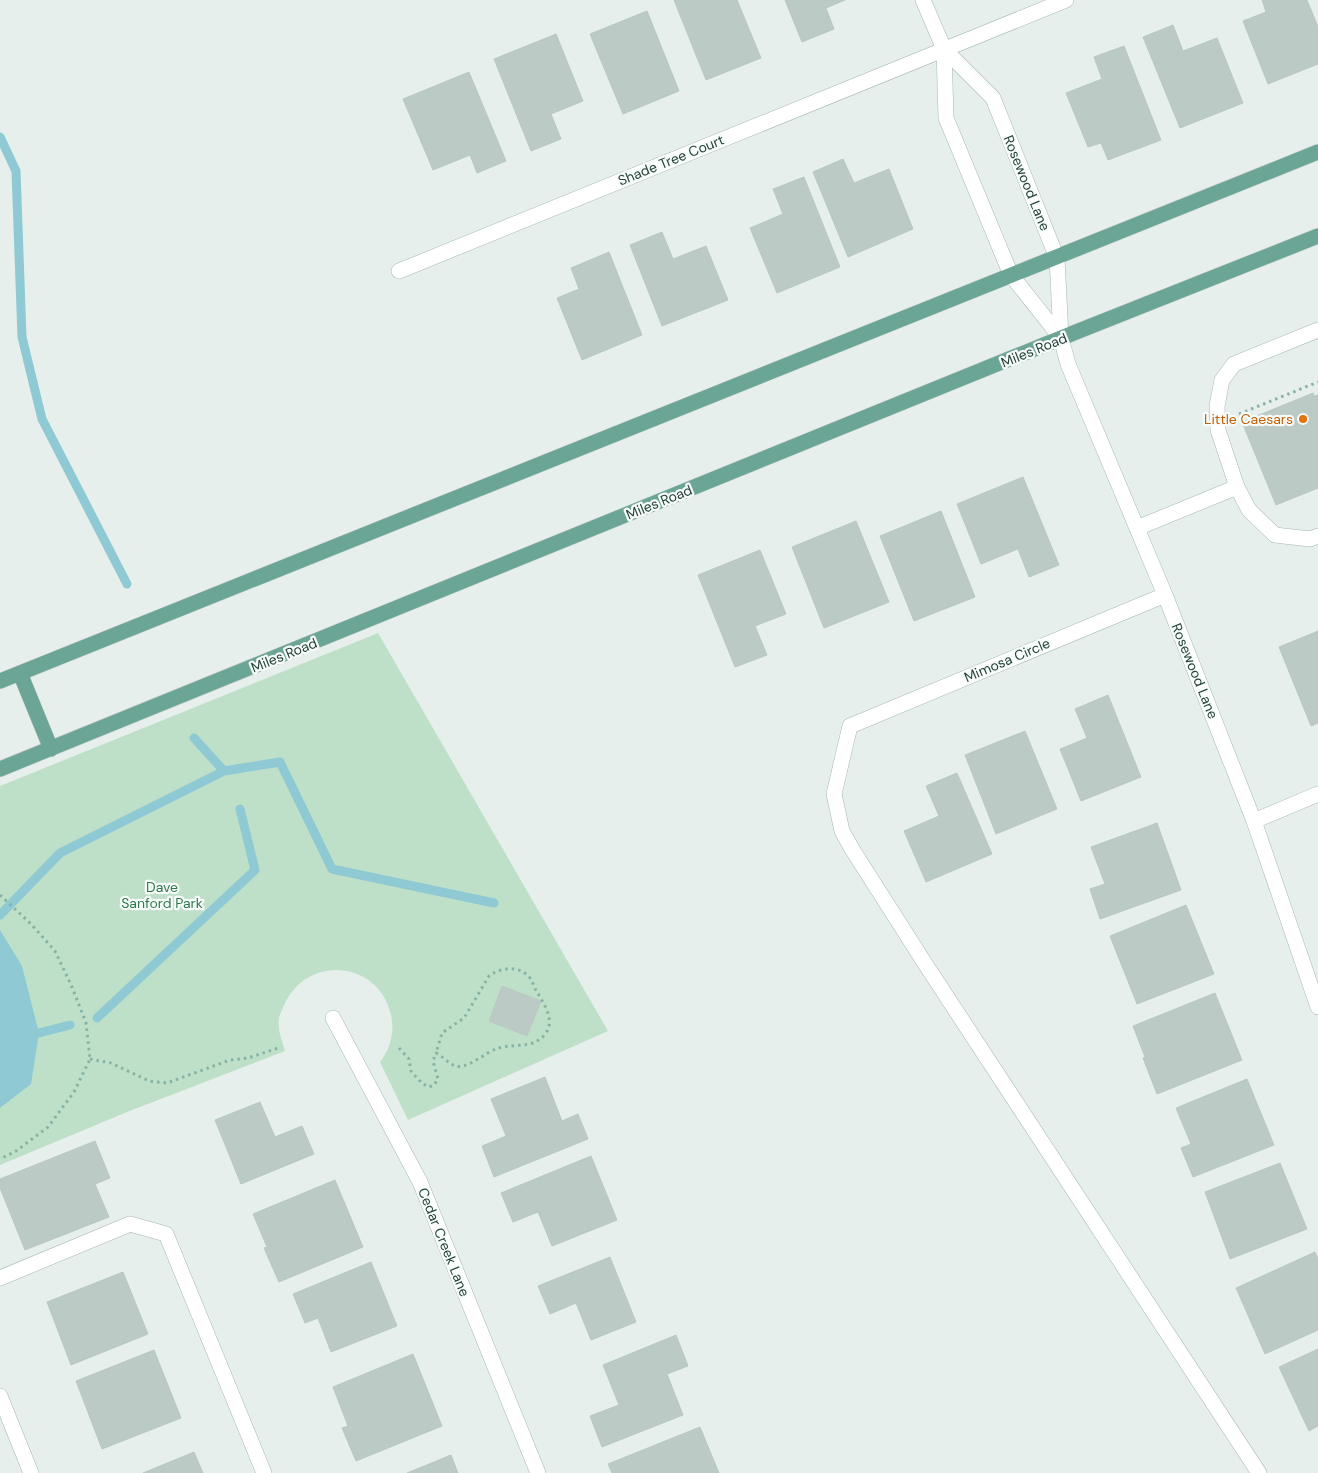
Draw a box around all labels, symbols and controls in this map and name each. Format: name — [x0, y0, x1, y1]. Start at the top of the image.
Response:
street label: Shade Tree Court — [615, 131, 727, 189]
street label: Rosewood Lane — [1000, 133, 1054, 233]
street label: Miles Road — [998, 329, 1070, 371]
place label: Little Caesars — [1204, 410, 1293, 428]
marker: Little Caesars — [1297, 413, 1309, 425]
street label: Miles Road — [623, 481, 695, 523]
street label: Rosewood Lane — [1168, 621, 1222, 721]
street label: Miles Road — [248, 634, 320, 676]
street label: Mimosa Circle — [961, 634, 1053, 686]
park label: Dave Sanford Park — [121, 878, 203, 912]
street label: Cedar Creek Lane — [414, 1185, 474, 1299]

